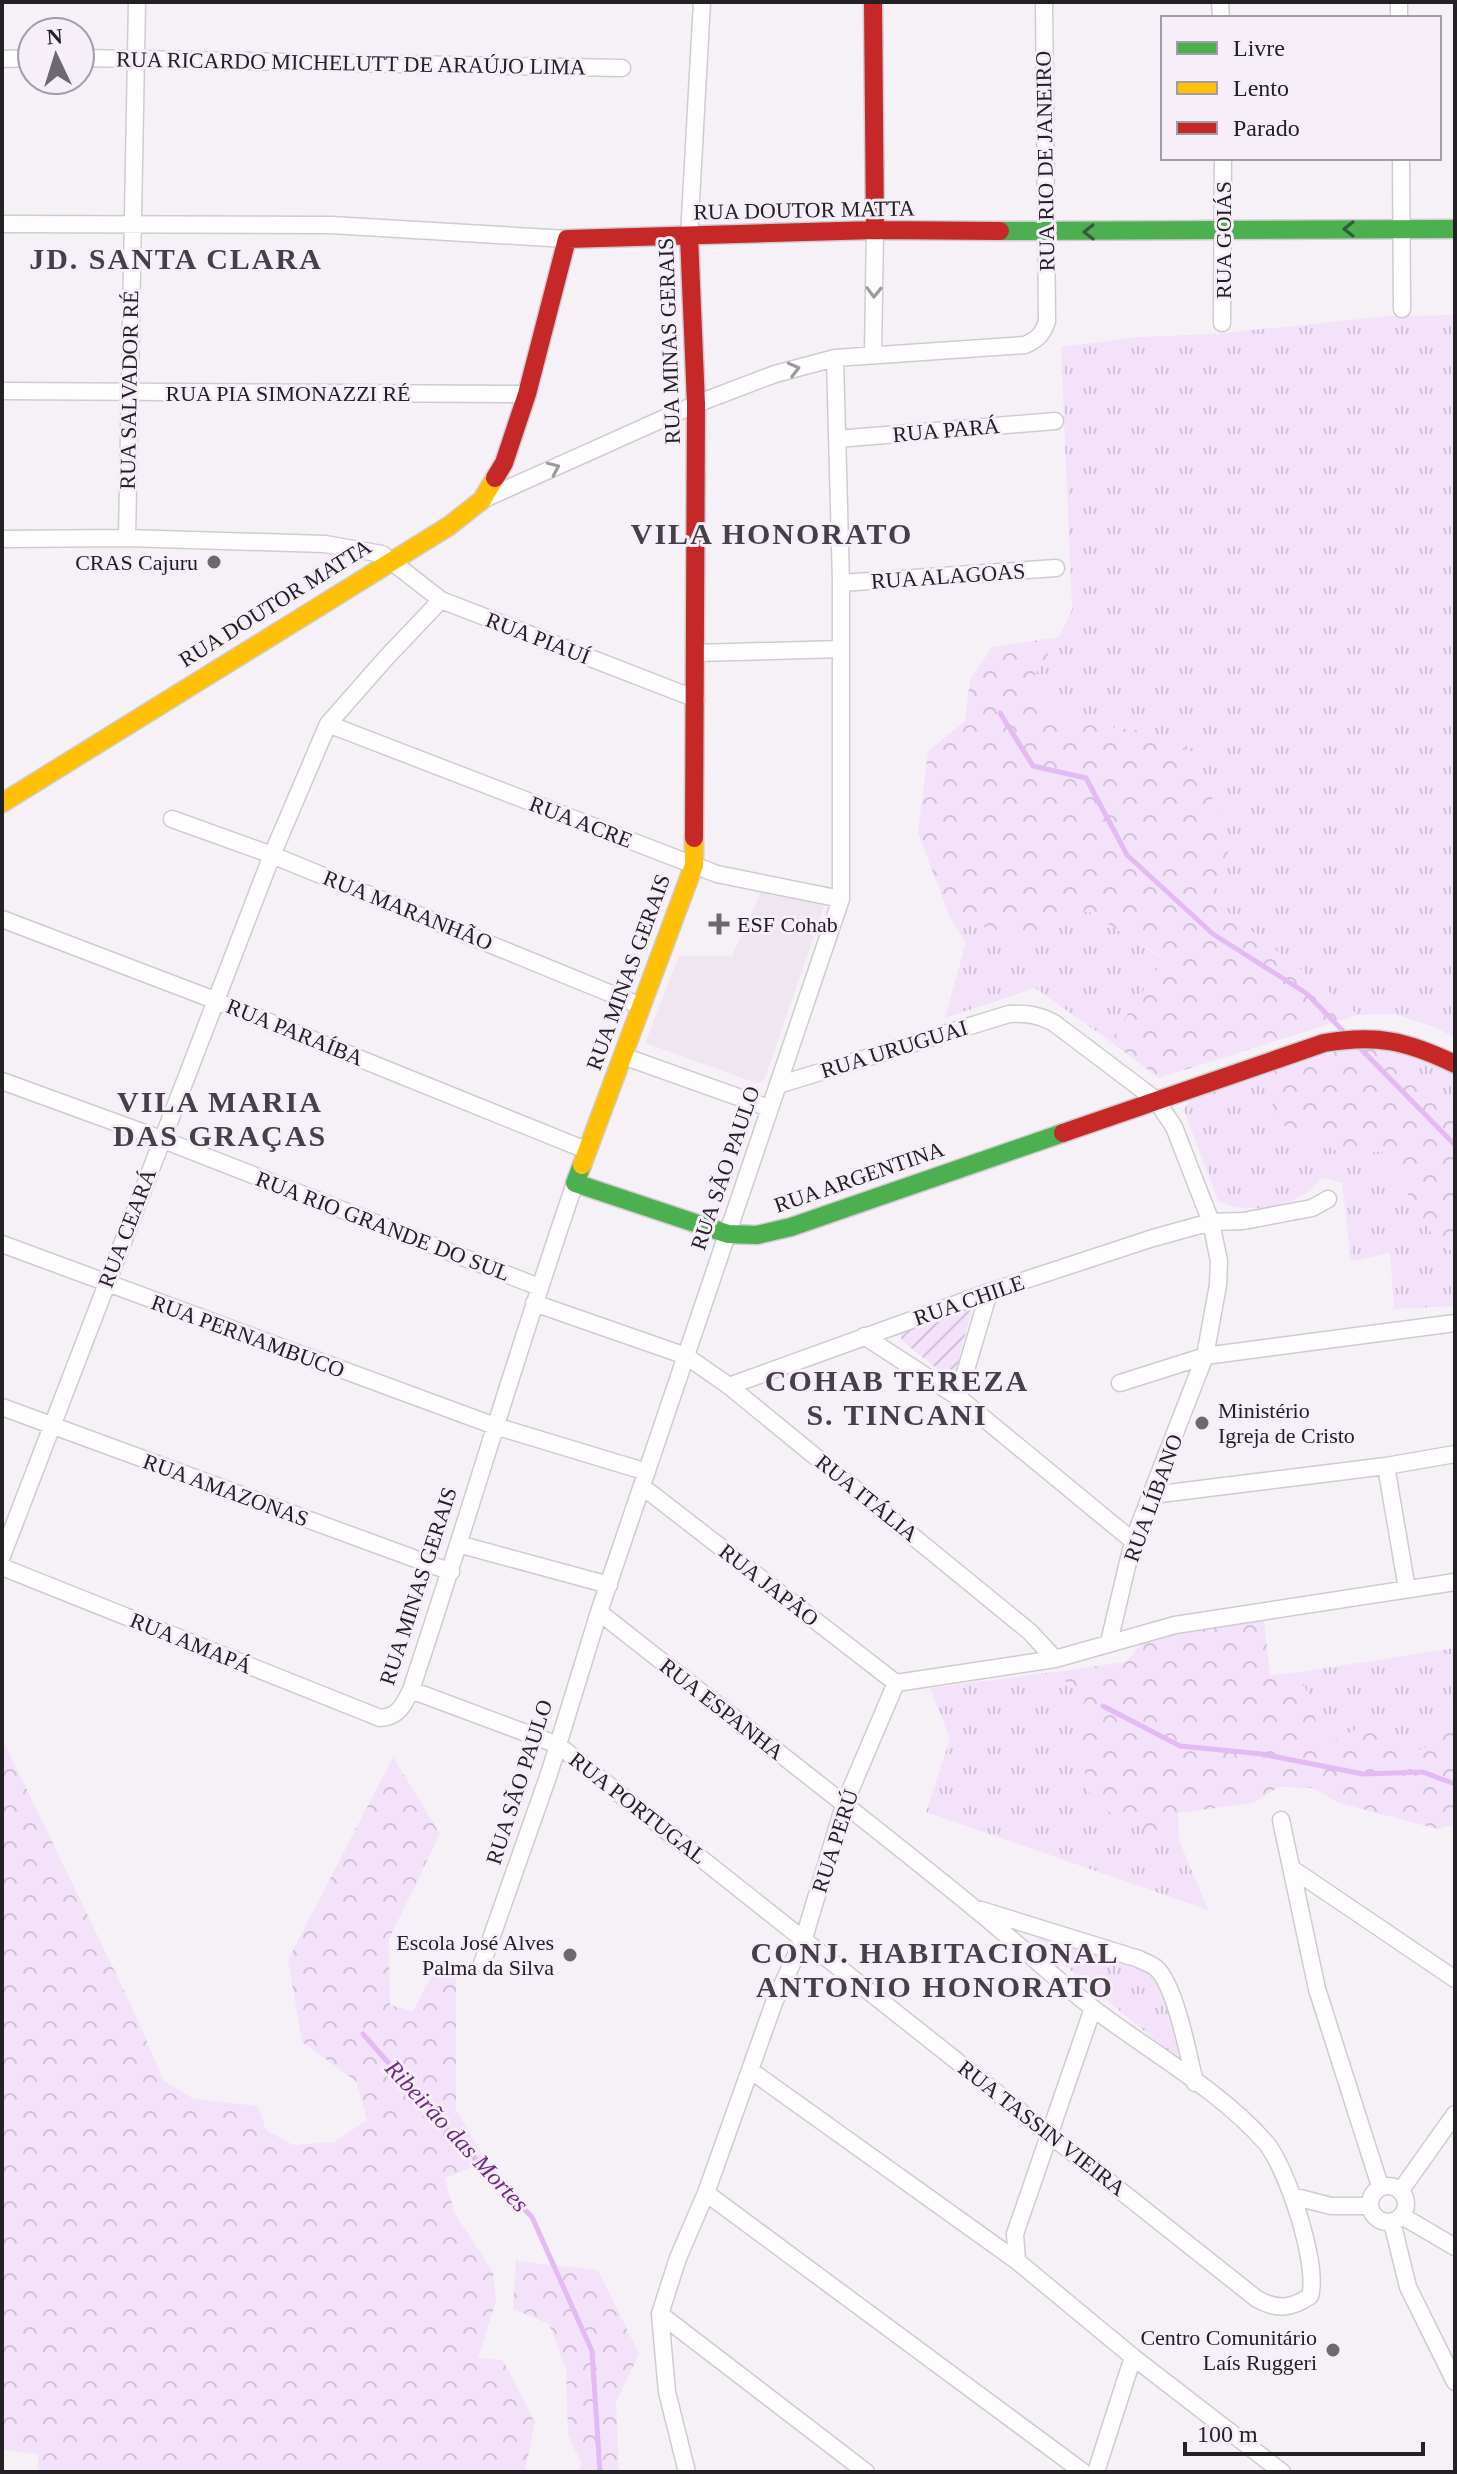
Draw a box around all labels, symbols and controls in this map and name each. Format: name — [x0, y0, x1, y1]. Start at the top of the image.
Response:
north arrow — [16, 16, 96, 96]
legend — [1161, 16, 1441, 160]
text: N — [46, 24, 64, 50]
text: Livre — [1233, 35, 1285, 61]
street label: RUA RICARDO MICHELUTT DE ARAÚJO LIMA — [116, 46, 586, 80]
street label: RUA RIO DE JANEIRO — [1031, 50, 1059, 272]
text: Lento — [1233, 75, 1289, 101]
text: Parado — [1233, 115, 1300, 141]
street label: RUA GOIÁS — [1211, 181, 1236, 299]
street label: RUA DOUTOR MATTA — [693, 196, 915, 224]
one-way arrow — [1342, 221, 1355, 238]
one-way arrow — [1082, 223, 1095, 241]
street label: RUA MINAS GERAIS — [653, 237, 685, 445]
district label: JD. SANTA CLARA — [29, 242, 323, 275]
one-way arrow — [865, 286, 883, 299]
street label: RUA SALVADOR RÉ — [115, 290, 143, 490]
one-way arrow — [786, 361, 800, 378]
street label: RUA PIA SIMONAZZI RÉ — [165, 381, 411, 406]
street label: RUA PARÁ — [891, 413, 1001, 447]
one-way arrow — [545, 462, 560, 478]
district label: VILA HONORATO — [631, 517, 913, 550]
street label: RUA DOUTOR MATTA — [174, 534, 376, 672]
place label: CRAS Cajuru — [75, 550, 198, 575]
marker: CRAS Cajuru — [205, 553, 223, 571]
street label: RUA ALAGOAS — [870, 558, 1026, 594]
street label: RUA PIAUÍ — [482, 607, 594, 669]
street label: RUA ACRE — [526, 791, 636, 853]
street label: RUA MARANHÃO — [320, 865, 496, 955]
street label: RUA MINAS GERAIS — [581, 871, 675, 1073]
place label: ESF Cohab — [737, 912, 838, 937]
marker: ESF Cohab — [708, 913, 730, 935]
street label: RUA PARAÍBA — [223, 993, 367, 1071]
street label: RUA URUGUAI — [818, 1015, 970, 1083]
street label: RUA SÃO PAULO — [685, 1083, 765, 1253]
district label: VILA MARIA DAS GRAÇAS — [113, 1085, 327, 1152]
street label: RUA ARGENTINA — [771, 1136, 947, 1218]
street label: RUA CEARÁ — [93, 1165, 161, 1291]
street label: RUA RIO GRANDE DO SUL — [252, 1166, 514, 1286]
street label: RUA CHILE — [910, 1269, 1028, 1331]
street label: RUA PERNAMBUCO — [148, 1289, 348, 1383]
district label: COHAB TEREZA S. TINCANI — [765, 1364, 1029, 1431]
place label: Ministério Igreja de Cristo — [1218, 1398, 1355, 1448]
marker: Ministério Igreja de Cristo — [1193, 1414, 1211, 1432]
street label: RUA LÍBANO — [1118, 1431, 1188, 1565]
street label: RUA AMAZONAS — [140, 1448, 312, 1532]
street label: RUA ITÁLIA — [811, 1449, 923, 1547]
street label: RUA MINAS GERAIS — [374, 1484, 462, 1688]
street label: RUA JAPÃO — [714, 1538, 824, 1632]
street label: RUA AMAPÁ — [127, 1607, 256, 1679]
street label: RUA ESPANHA — [655, 1653, 789, 1765]
street label: RUA SÃO PAULO — [481, 1697, 557, 1867]
street label: RUA PORTUGAL — [565, 1747, 711, 1869]
street label: RUA PERÚ — [807, 1786, 863, 1896]
place label: Escola José Alves Palma da Silva — [396, 1930, 554, 1980]
district label: CONJ. HABITACIONAL ANTONIO HONORATO — [751, 1936, 1119, 2003]
marker: Escola José Alves Palma da Silva — [561, 1946, 579, 1964]
water label: Ribeirão das Mortes — [380, 2054, 534, 2217]
street label: RUA TASSIN VIEIRA — [953, 2055, 1131, 2201]
place label: Centro Comunitário Laís Ruggeri — [1140, 2325, 1317, 2375]
marker: Centro Comunitário Laís Ruggeri — [1324, 2341, 1342, 2359]
scale bar — [1185, 2406, 1423, 2456]
text: 100 m — [1197, 2421, 1258, 2447]

